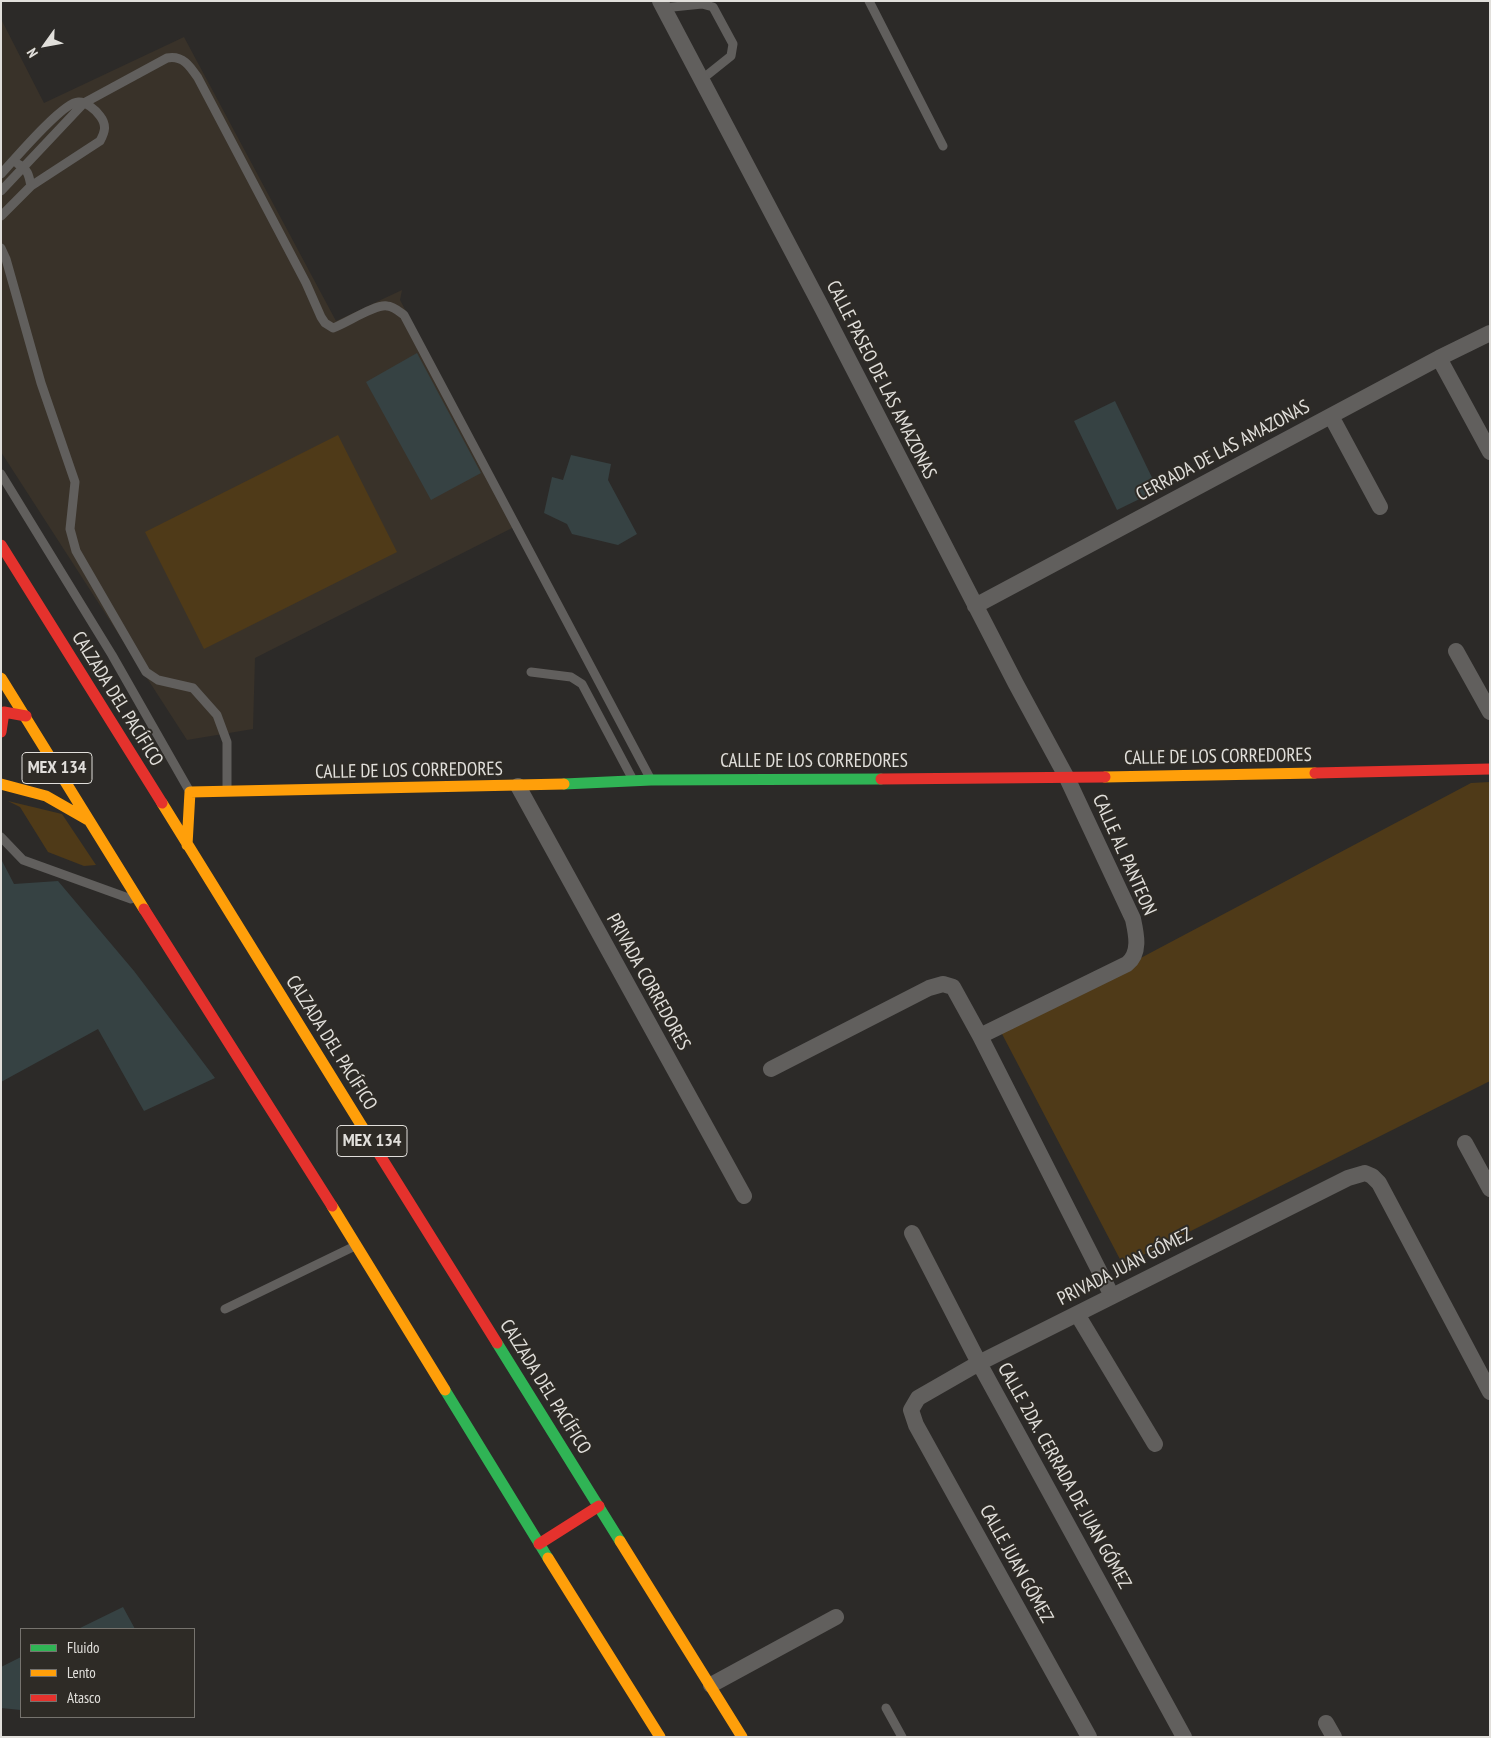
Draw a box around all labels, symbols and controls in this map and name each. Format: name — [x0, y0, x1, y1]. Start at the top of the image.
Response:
north arrow — [20, 20, 70, 70]
text: N — [23, 45, 42, 61]
street label: CALLE PASEO DE LAS AMAZONAS — [821, 277, 941, 483]
street label: CERRADA DE LAS AMAZONAS — [1132, 396, 1314, 506]
street label: CALZADA DEL PACÍFICO — [66, 628, 168, 770]
street label: CALLE DE LOS CORREDORES — [1124, 744, 1312, 770]
street label: CALLE DE LOS CORREDORES — [720, 751, 908, 773]
road number: MEX 134 — [22, 752, 92, 784]
street label: CALLE DE LOS CORREDORES — [315, 758, 503, 784]
street label: CALLE AL PANTEON — [1087, 791, 1161, 919]
street label: PRIVADA CORREDORES — [601, 910, 695, 1054]
street label: CALZADA DEL PACÍFICO — [280, 972, 382, 1114]
road number: MEX 134 — [337, 1126, 407, 1156]
street label: PRIVADA JUAN GÓMEZ — [1054, 1223, 1196, 1311]
street label: CALZADA DEL PACÍFICO — [494, 1316, 596, 1458]
street label: CALLE 2DA. CERRADA DE JUAN GÓMEZ — [992, 1359, 1136, 1593]
street label: CALLE JUAN GÓMEZ — [974, 1501, 1058, 1627]
legend — [20, 1628, 195, 1718]
text: Fluido — [67, 1638, 99, 1657]
text: Lento — [67, 1663, 96, 1682]
text: Atasco — [67, 1688, 101, 1707]

